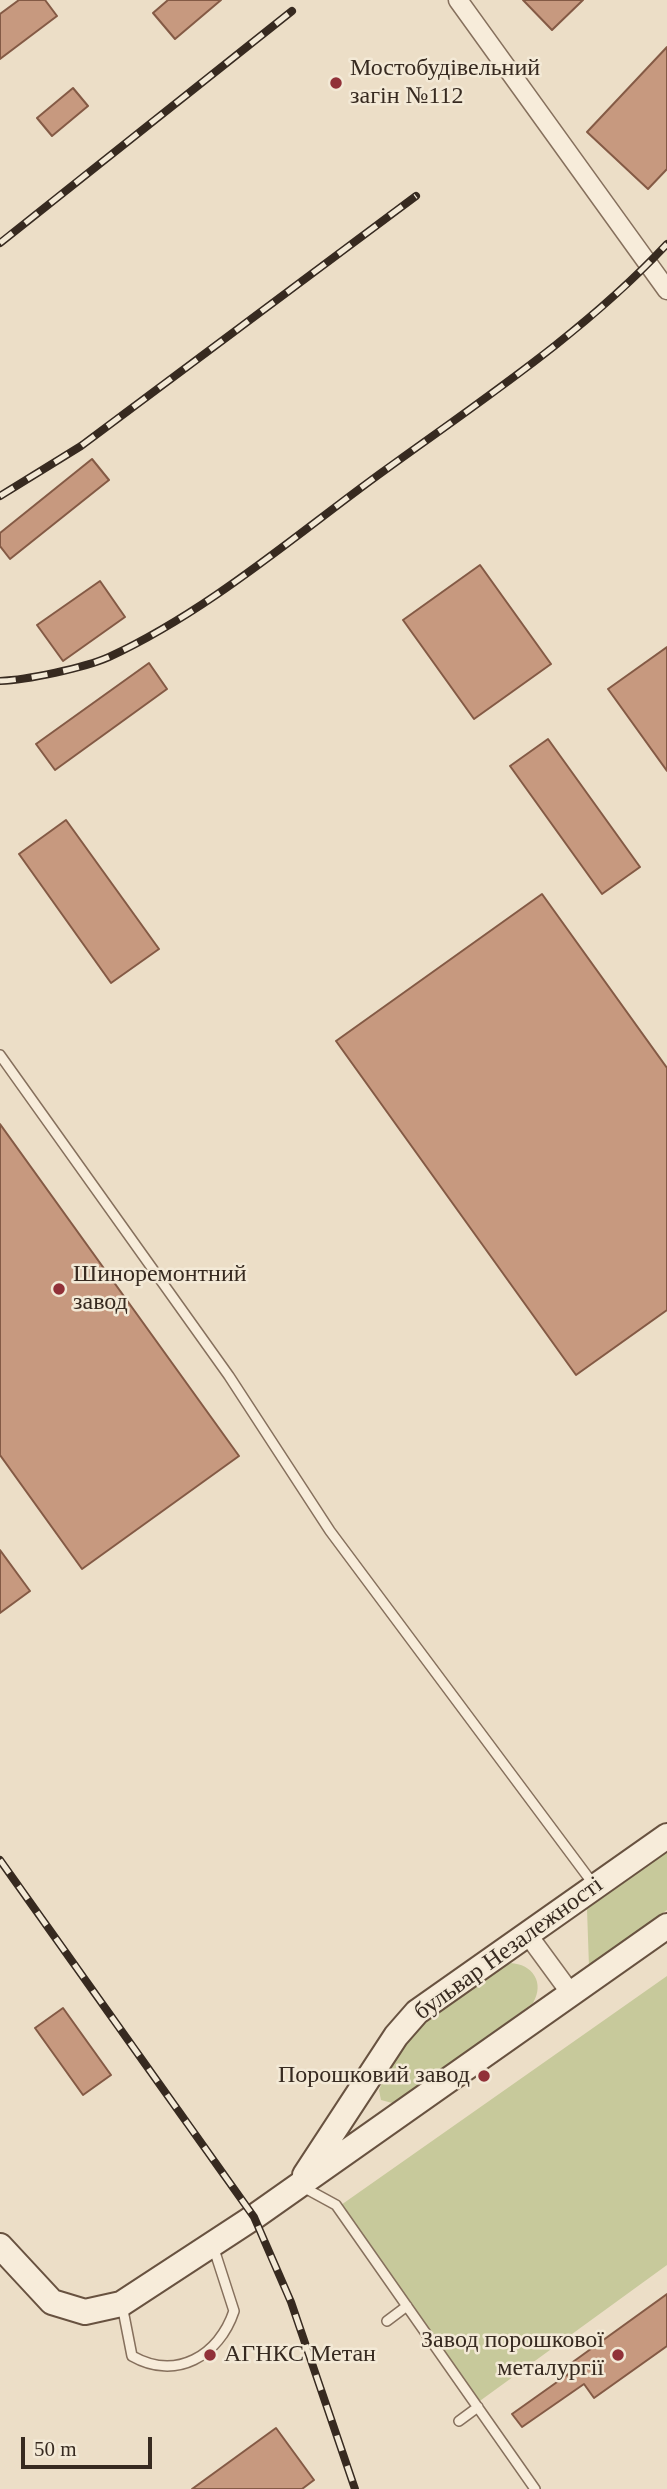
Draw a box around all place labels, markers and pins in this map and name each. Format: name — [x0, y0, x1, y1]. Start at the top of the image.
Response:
place label: Мостобудівельний загін №112 — [350, 55, 540, 111]
marker: Мостобудівельний загін №112 — [328, 75, 344, 91]
place label: Шиноремонтний завод — [73, 1261, 247, 1317]
marker: Шиноремонтний завод — [51, 1281, 67, 1297]
place label: Порошковий завод — [278, 2062, 470, 2090]
marker: Порошковий завод — [476, 2068, 492, 2084]
place label: Завод порошкової металургії — [421, 2327, 604, 2383]
place label: АГНКС Метан — [224, 2341, 376, 2369]
marker: АГНКС Метан — [202, 2347, 218, 2363]
marker: Завод порошкової металургії — [610, 2347, 626, 2363]

